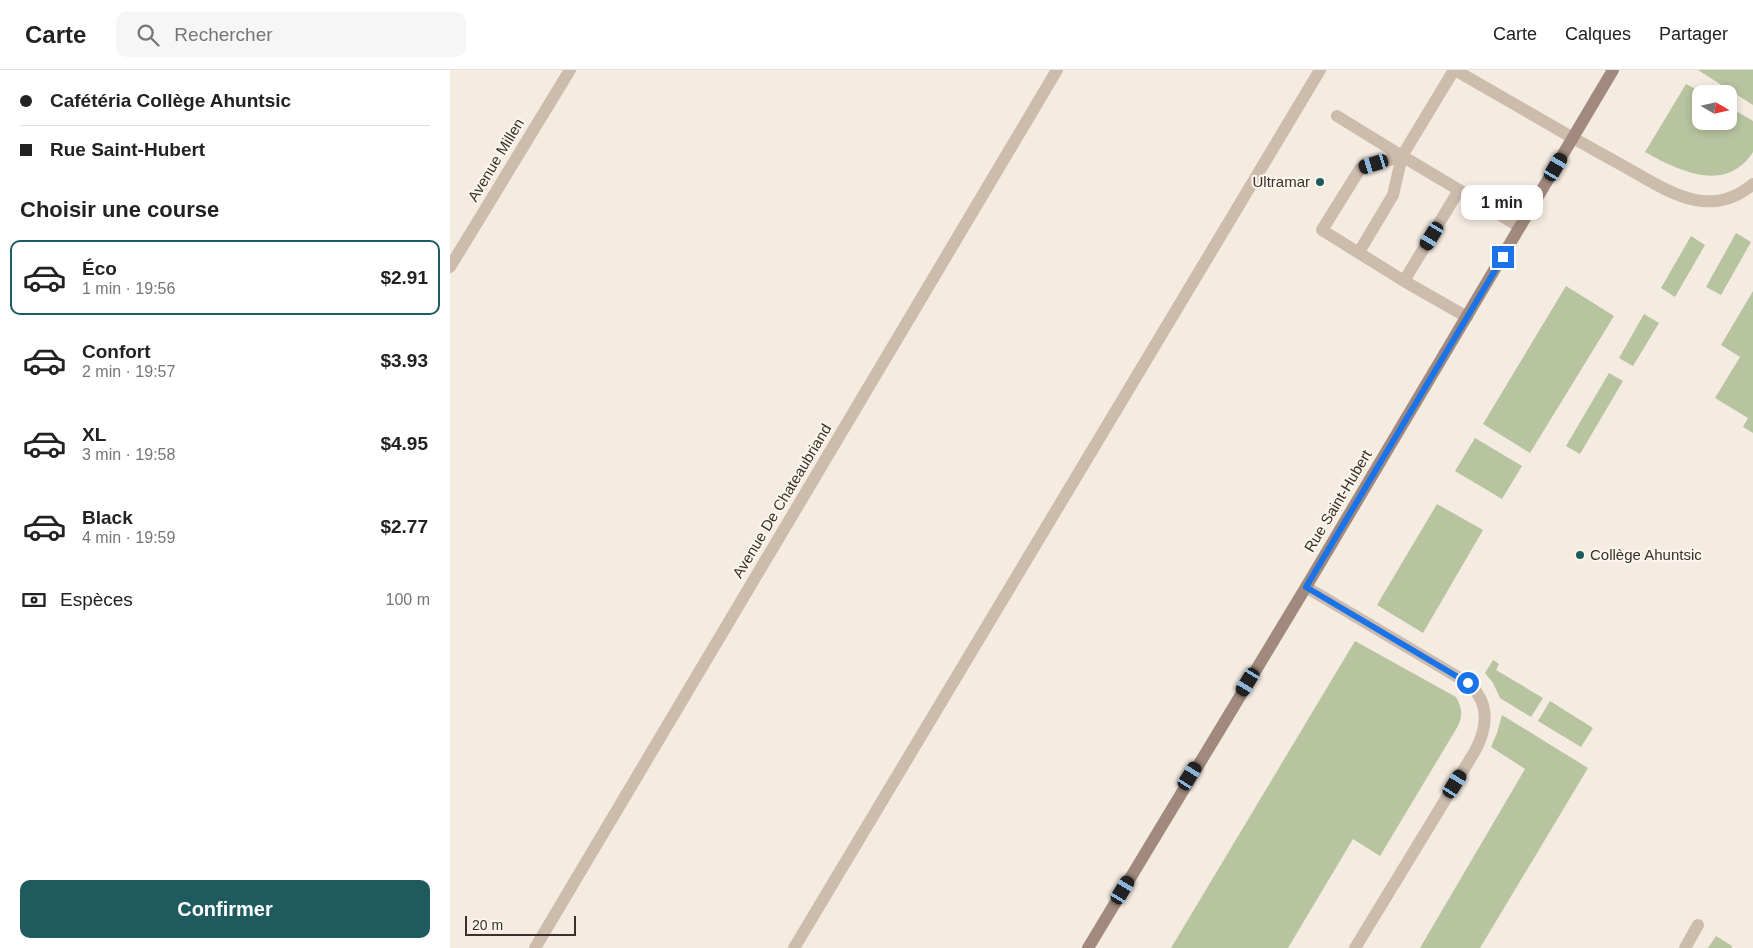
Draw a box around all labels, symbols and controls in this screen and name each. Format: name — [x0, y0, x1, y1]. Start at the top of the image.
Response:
search box — [116, 12, 466, 57]
text: Carte — [25, 21, 86, 48]
icon: search — [134, 21, 162, 49]
text: Rechercher — [174, 24, 273, 45]
text: Carte — [1493, 24, 1537, 44]
text: Calques — [1565, 24, 1631, 44]
text: Partager — [1659, 24, 1728, 44]
north arrow — [1692, 85, 1738, 130]
map controls — [1692, 85, 1737, 130]
text: Cafétéria Collège Ahuntsic — [50, 90, 291, 111]
street label: Avenue Millen — [464, 115, 527, 204]
text: Rue Saint-Hubert — [50, 139, 205, 160]
car — [1542, 150, 1569, 184]
car — [1357, 152, 1390, 176]
place label: Ultramar — [1252, 173, 1310, 190]
marker: Ultramar — [1314, 176, 1326, 188]
callout: 1 min — [1462, 184, 1544, 220]
text: 1 min — [1481, 194, 1523, 211]
text: Choisir une course — [20, 197, 219, 222]
car — [1417, 219, 1446, 253]
route end — [1492, 246, 1514, 268]
icon: car — [22, 255, 67, 300]
text: Éco — [82, 258, 117, 279]
text: $2.91 — [380, 267, 428, 288]
text: 1 min · 19:56 — [82, 280, 175, 297]
icon: car — [22, 338, 67, 383]
text: Confort — [82, 341, 151, 362]
text: $3.93 — [380, 350, 428, 371]
text: 2 min · 19:57 — [82, 363, 175, 380]
icon: car — [22, 421, 67, 466]
street label: Avenue De Chateaubriand — [729, 421, 834, 581]
text: XL — [82, 424, 106, 445]
text: $4.95 — [380, 433, 428, 454]
text: 3 min · 19:58 — [82, 446, 175, 463]
street label: Rue Saint-Hubert — [1300, 446, 1375, 555]
icon: car — [22, 504, 67, 549]
text: Black — [82, 507, 133, 528]
text: $2.77 — [380, 516, 428, 537]
text: 4 min · 19:59 — [82, 529, 175, 546]
place label: Collège Ahuntsic — [1590, 546, 1702, 563]
marker: Collège Ahuntsic — [1574, 549, 1586, 561]
icon: cash — [20, 586, 48, 614]
text: Espèces — [60, 589, 133, 610]
text: 100 m — [386, 591, 430, 608]
car — [1233, 665, 1262, 699]
route start — [1457, 672, 1479, 694]
car — [1175, 759, 1204, 793]
car — [1440, 767, 1469, 801]
car — [1108, 873, 1137, 907]
button: Confirmer — [20, 880, 430, 938]
scale bar — [465, 913, 576, 936]
text: 20 m — [472, 917, 503, 933]

